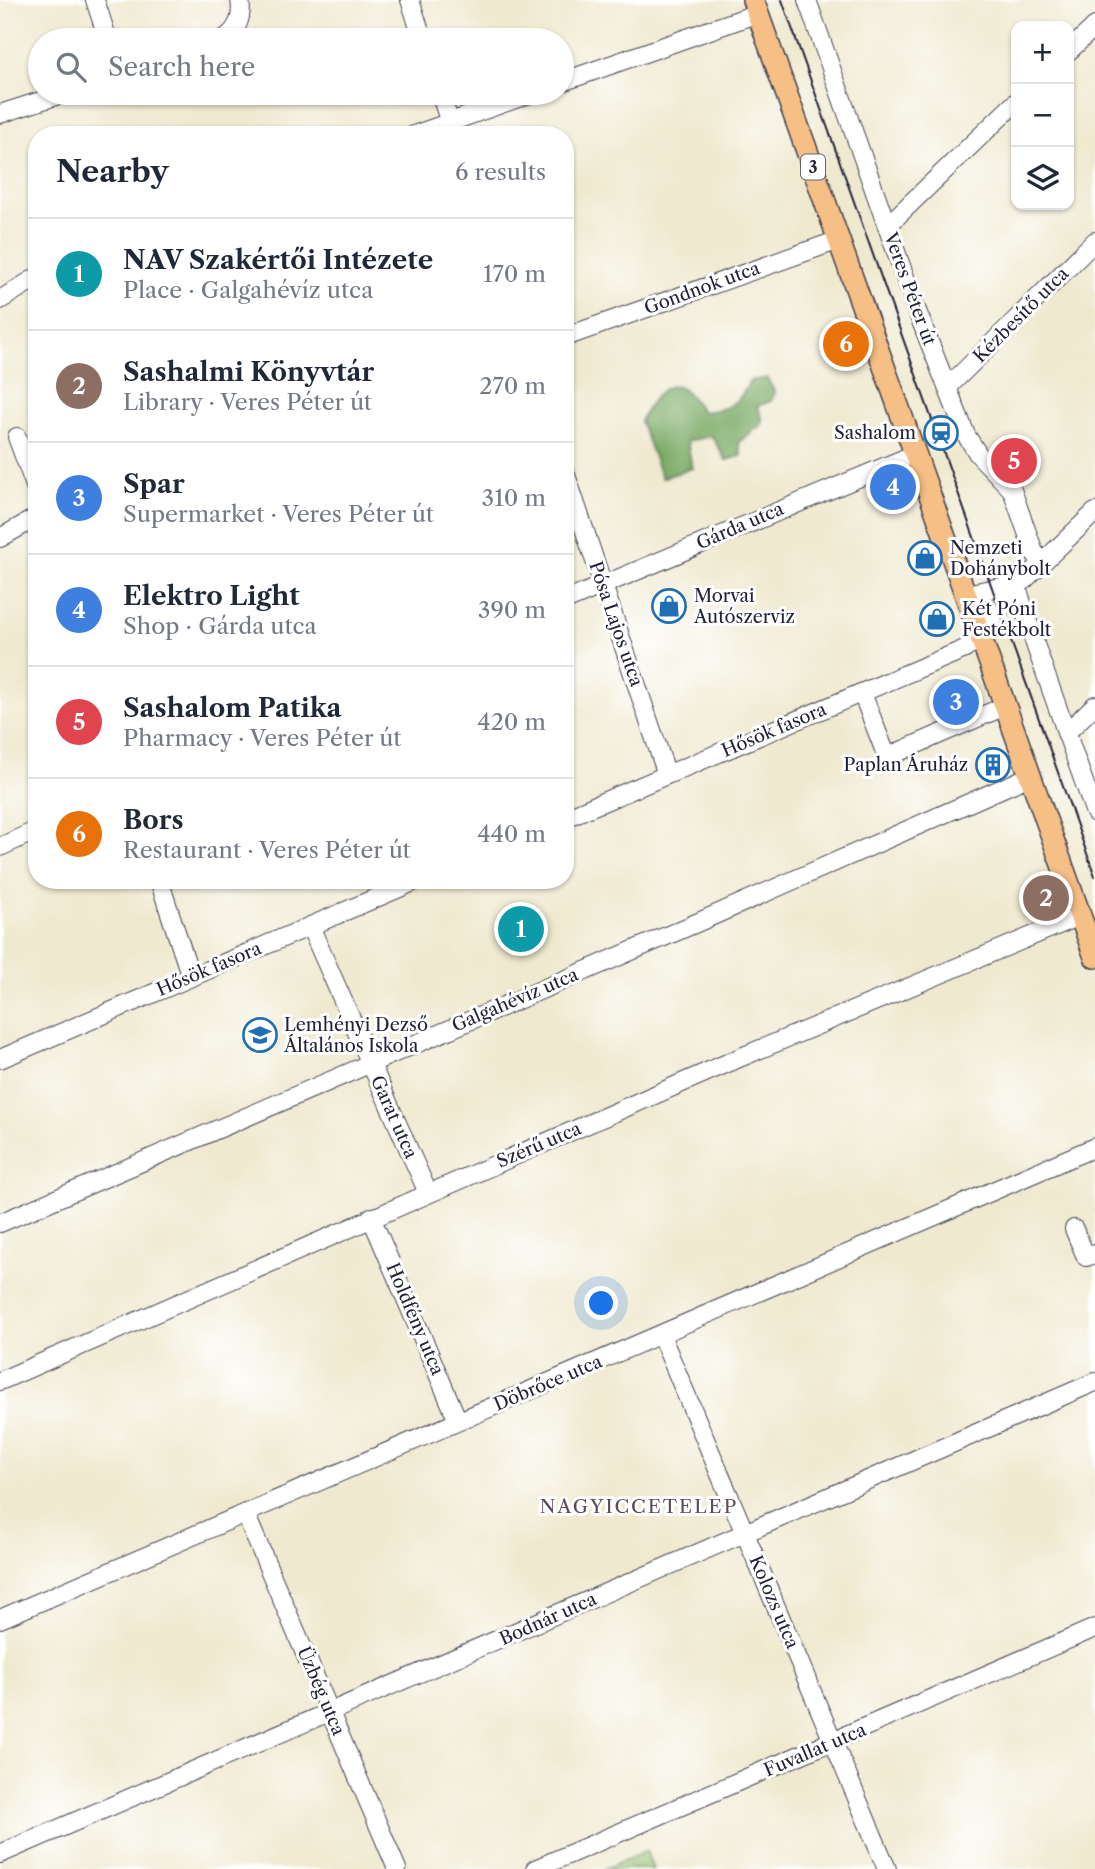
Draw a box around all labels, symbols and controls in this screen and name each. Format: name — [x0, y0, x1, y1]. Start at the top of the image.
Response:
map controls — [1011, 21, 1074, 210]
button: + — [1011, 21, 1074, 84]
search box — [28, 28, 574, 105]
icon: search — [52, 48, 90, 86]
text: Search here — [108, 51, 255, 83]
button: − — [1011, 84, 1074, 147]
button: layers — [1011, 147, 1074, 210]
text: Nearby — [56, 153, 169, 190]
road number: 3 — [801, 154, 825, 180]
text: 6 results — [455, 158, 546, 186]
street label: Veres Péter út — [879, 229, 941, 349]
text: NAV Szakértői Intézete — [123, 244, 433, 276]
street label: Gondnok utca — [641, 257, 763, 319]
text: 1 — [74, 260, 84, 288]
text: 170 m — [483, 260, 546, 288]
street label: Kézbesítő utca — [969, 262, 1074, 367]
text: Place · Galgahévíz utca — [123, 276, 373, 304]
pin: 6 — [823, 318, 869, 370]
text: Sashalmi Könyvtár — [123, 356, 374, 388]
text: 2 — [72, 372, 86, 400]
text: 270 m — [479, 372, 546, 400]
text: Library · Veres Péter út — [123, 388, 372, 416]
station icon: Sashalom — [922, 414, 960, 452]
place label: Sashalom — [834, 422, 916, 444]
pin: 5 — [991, 435, 1037, 487]
pin: 4 — [870, 461, 916, 513]
text: Spar — [123, 468, 185, 500]
text: 3 — [73, 484, 86, 512]
text: 310 m — [482, 484, 546, 512]
street label: Gárda utca — [693, 498, 787, 554]
text: Supermarket · Veres Péter út — [123, 500, 434, 528]
place label: Nemzeti Dohánybolt — [950, 537, 1051, 580]
shop icon: Nemzeti Dohánybolt — [906, 539, 944, 577]
street label: Pósa Lajos utca — [584, 559, 648, 690]
text: Elektro Light — [123, 580, 300, 612]
place label: Morvai Autószerviz — [693, 585, 795, 628]
shop icon: Morvai Autószerviz — [650, 587, 688, 625]
text: 4 — [72, 596, 86, 624]
text: 390 m — [478, 596, 546, 624]
place label: Két Póni Festékbolt — [962, 598, 1052, 641]
shop icon: Két Póni Festékbolt — [918, 600, 956, 638]
text: Shop · Gárda utca — [123, 612, 317, 640]
pin: 3 — [933, 676, 979, 728]
text: Sashalom Patika — [123, 692, 342, 724]
street label: Hősök fasora — [718, 698, 830, 762]
text: 5 — [73, 708, 85, 736]
text: 420 m — [477, 708, 546, 736]
text: Pharmacy · Veres Péter út — [123, 724, 401, 752]
building icon: Paplan Áruház — [974, 746, 1012, 784]
place label: Paplan Áruház — [844, 753, 968, 776]
text: Bors — [123, 804, 184, 836]
text: 6 — [72, 820, 86, 848]
text: 440 m — [477, 820, 546, 848]
text: Restaurant · Veres Péter út — [123, 836, 411, 864]
pin: 2 — [1023, 872, 1069, 924]
pin: 1 — [498, 903, 544, 955]
street label: Hősök fasora — [153, 937, 265, 1001]
street label: Galgahévíz utca — [449, 963, 582, 1036]
place label: Lemhényi Dezső Általános Iskola — [283, 1014, 428, 1057]
school or university icon: Lemhényi Dezső Általános Iskola — [241, 1016, 279, 1054]
street label: Garat utca — [366, 1072, 422, 1162]
street label: Szérű utca — [493, 1117, 585, 1173]
street label: Holdfény utca — [381, 1259, 449, 1379]
your location — [584, 1286, 618, 1320]
street label: Döbrőce utca — [490, 1350, 606, 1416]
district label: NAGYICCETELEP — [540, 1495, 738, 1518]
street label: Kolozs utca — [745, 1552, 804, 1652]
street label: Bodnár utca — [496, 1588, 600, 1650]
street label: Üzbég utca — [292, 1643, 351, 1739]
street label: Fuvallat utca — [761, 1718, 870, 1781]

